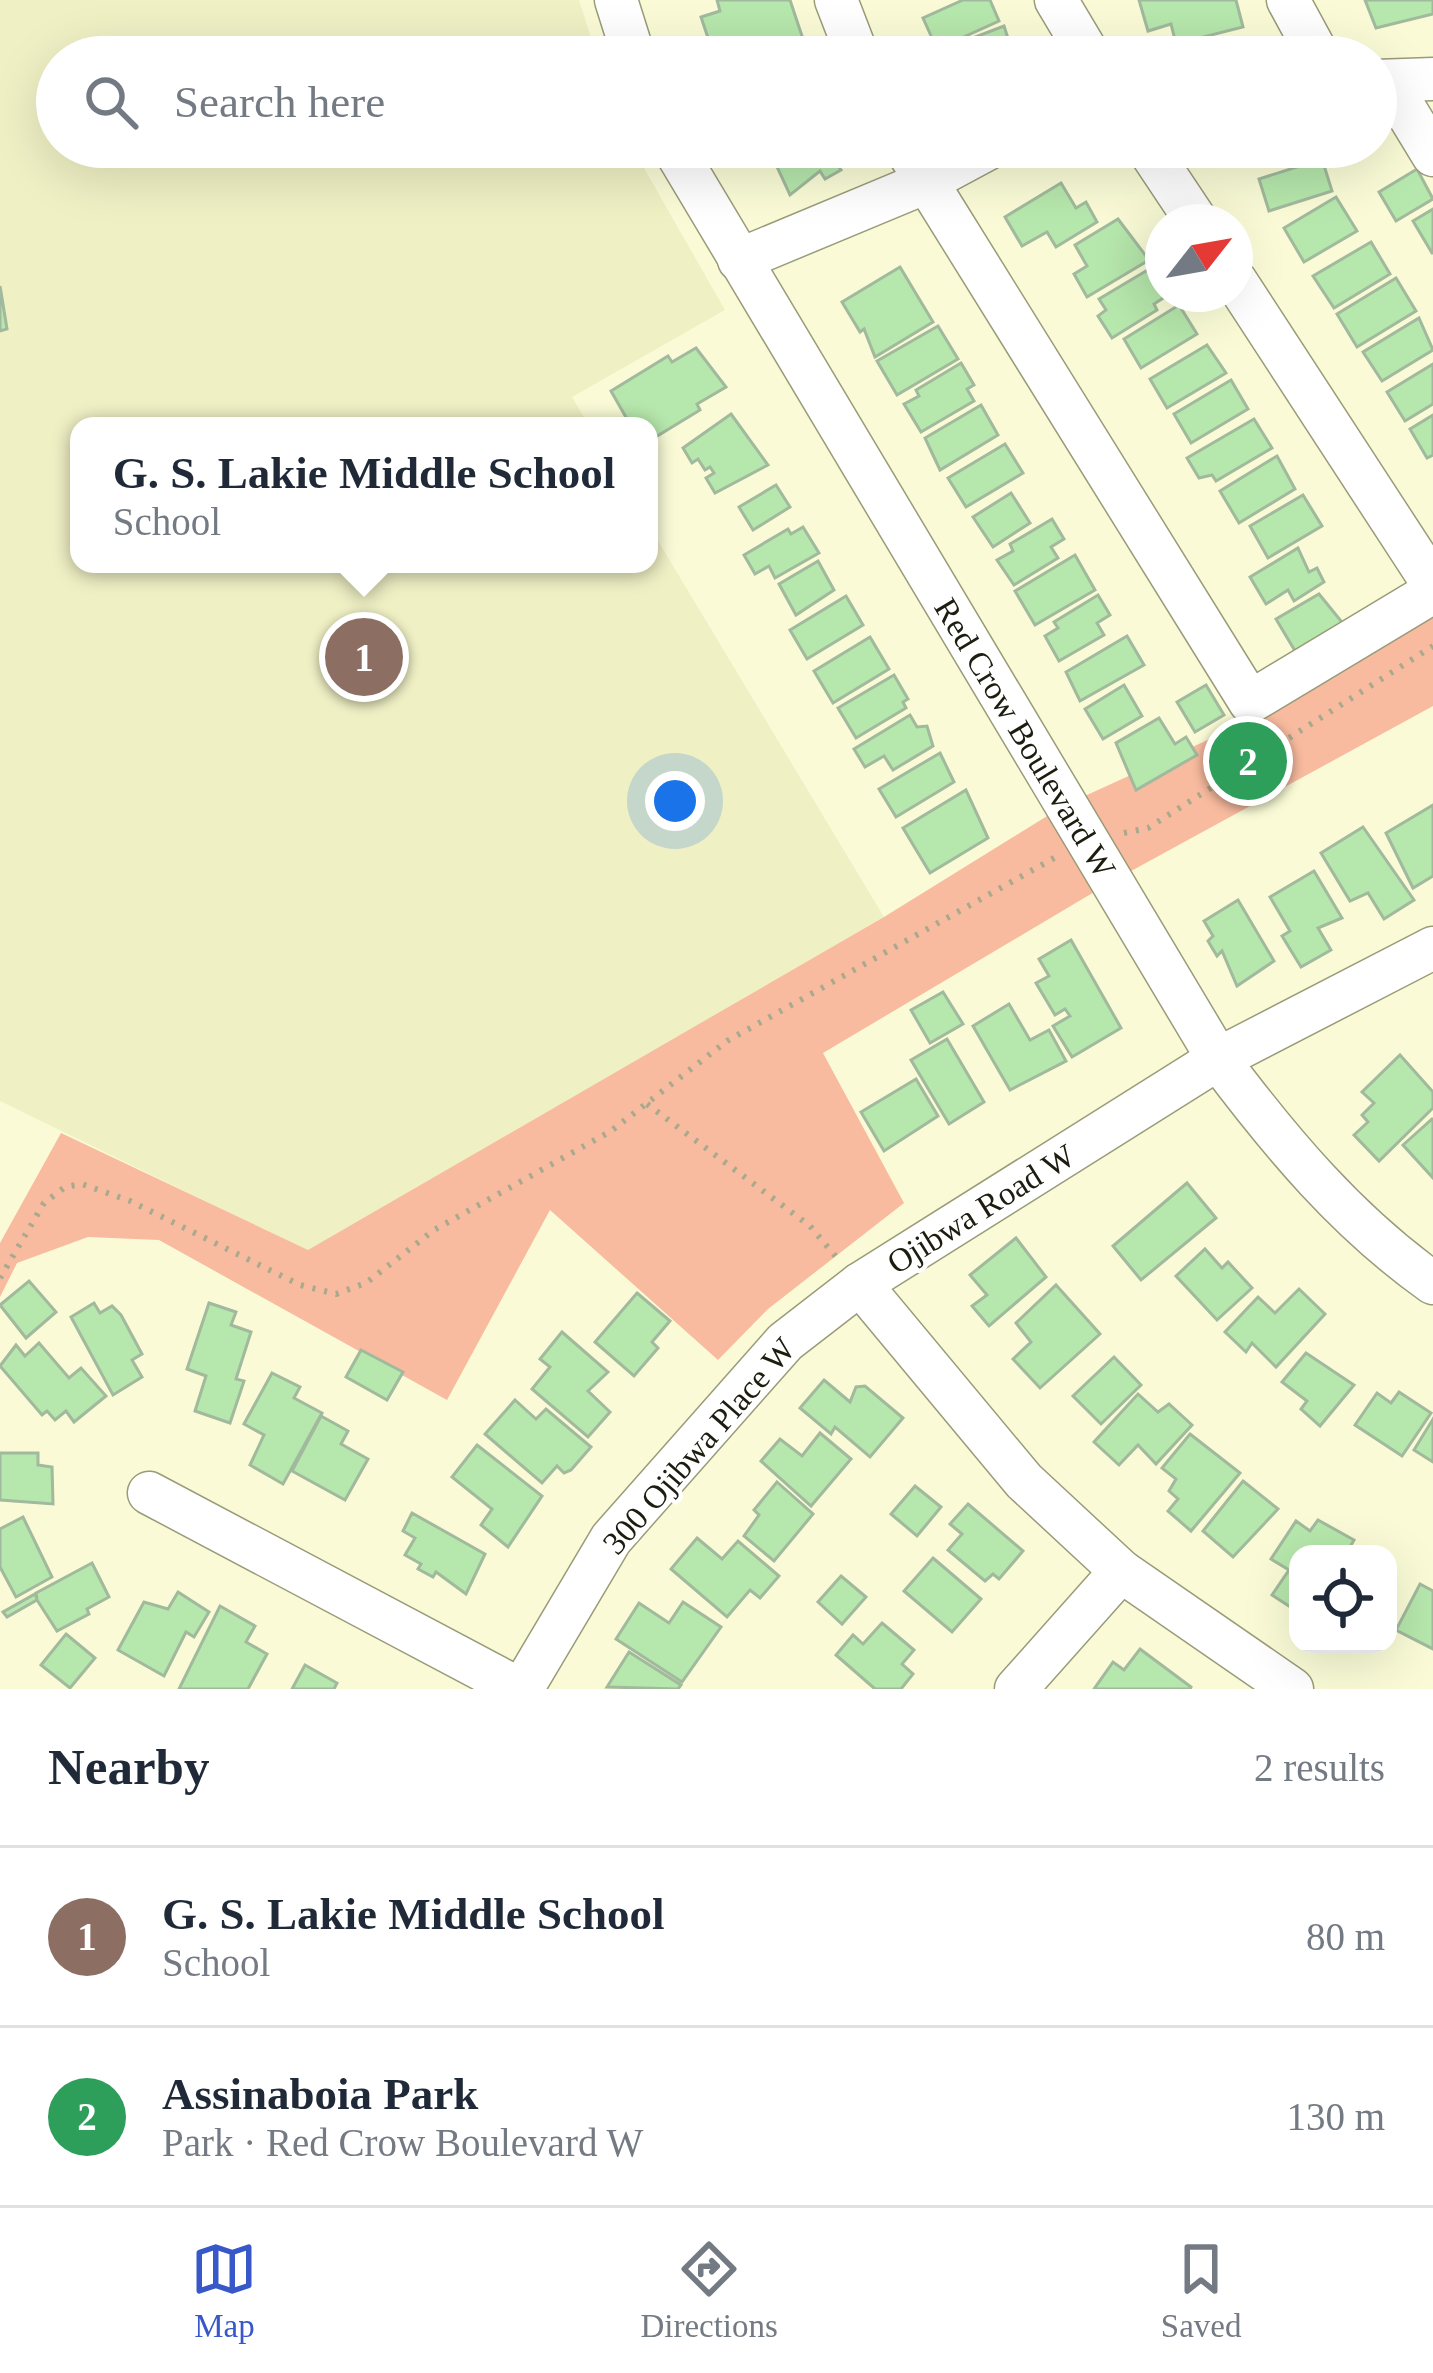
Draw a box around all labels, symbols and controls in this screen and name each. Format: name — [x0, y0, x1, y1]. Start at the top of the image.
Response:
search box — [36, 36, 1397, 168]
icon: search — [78, 69, 144, 135]
text: Search here — [174, 77, 385, 127]
north arrow — [1145, 204, 1253, 312]
popup — [70, 417, 658, 573]
text: G. S. Lakie Middle School — [113, 448, 615, 498]
text: School — [113, 500, 221, 543]
street label: Red Crow Boulevard W — [927, 592, 1123, 885]
pin: 1 — [325, 612, 403, 702]
pin: 2 — [1209, 716, 1287, 806]
your location — [645, 771, 705, 831]
street label: Ojibwa Road W — [881, 1137, 1082, 1281]
street label: 300 Ojibwa Place W — [596, 1330, 803, 1561]
map controls — [1289, 1545, 1397, 1653]
button: locate — [1289, 1545, 1397, 1653]
text: Nearby — [48, 1739, 209, 1795]
text: 2 results — [1254, 1746, 1385, 1789]
text: G. S. Lakie Middle School — [162, 1889, 665, 1939]
text: 1 — [77, 1915, 97, 1958]
text: 80 m — [1306, 1915, 1385, 1958]
text: School — [162, 1941, 270, 1984]
text: Assinaboia Park — [162, 2069, 478, 2119]
text: 2 — [77, 2095, 97, 2138]
text: 130 m — [1286, 2095, 1385, 2138]
text: Park · Red Crow Boulevard W — [162, 2121, 643, 2164]
tab: Map — [191, 2236, 257, 2345]
tab: Directions — [640, 2236, 778, 2345]
tab: Saved — [1161, 2236, 1242, 2345]

